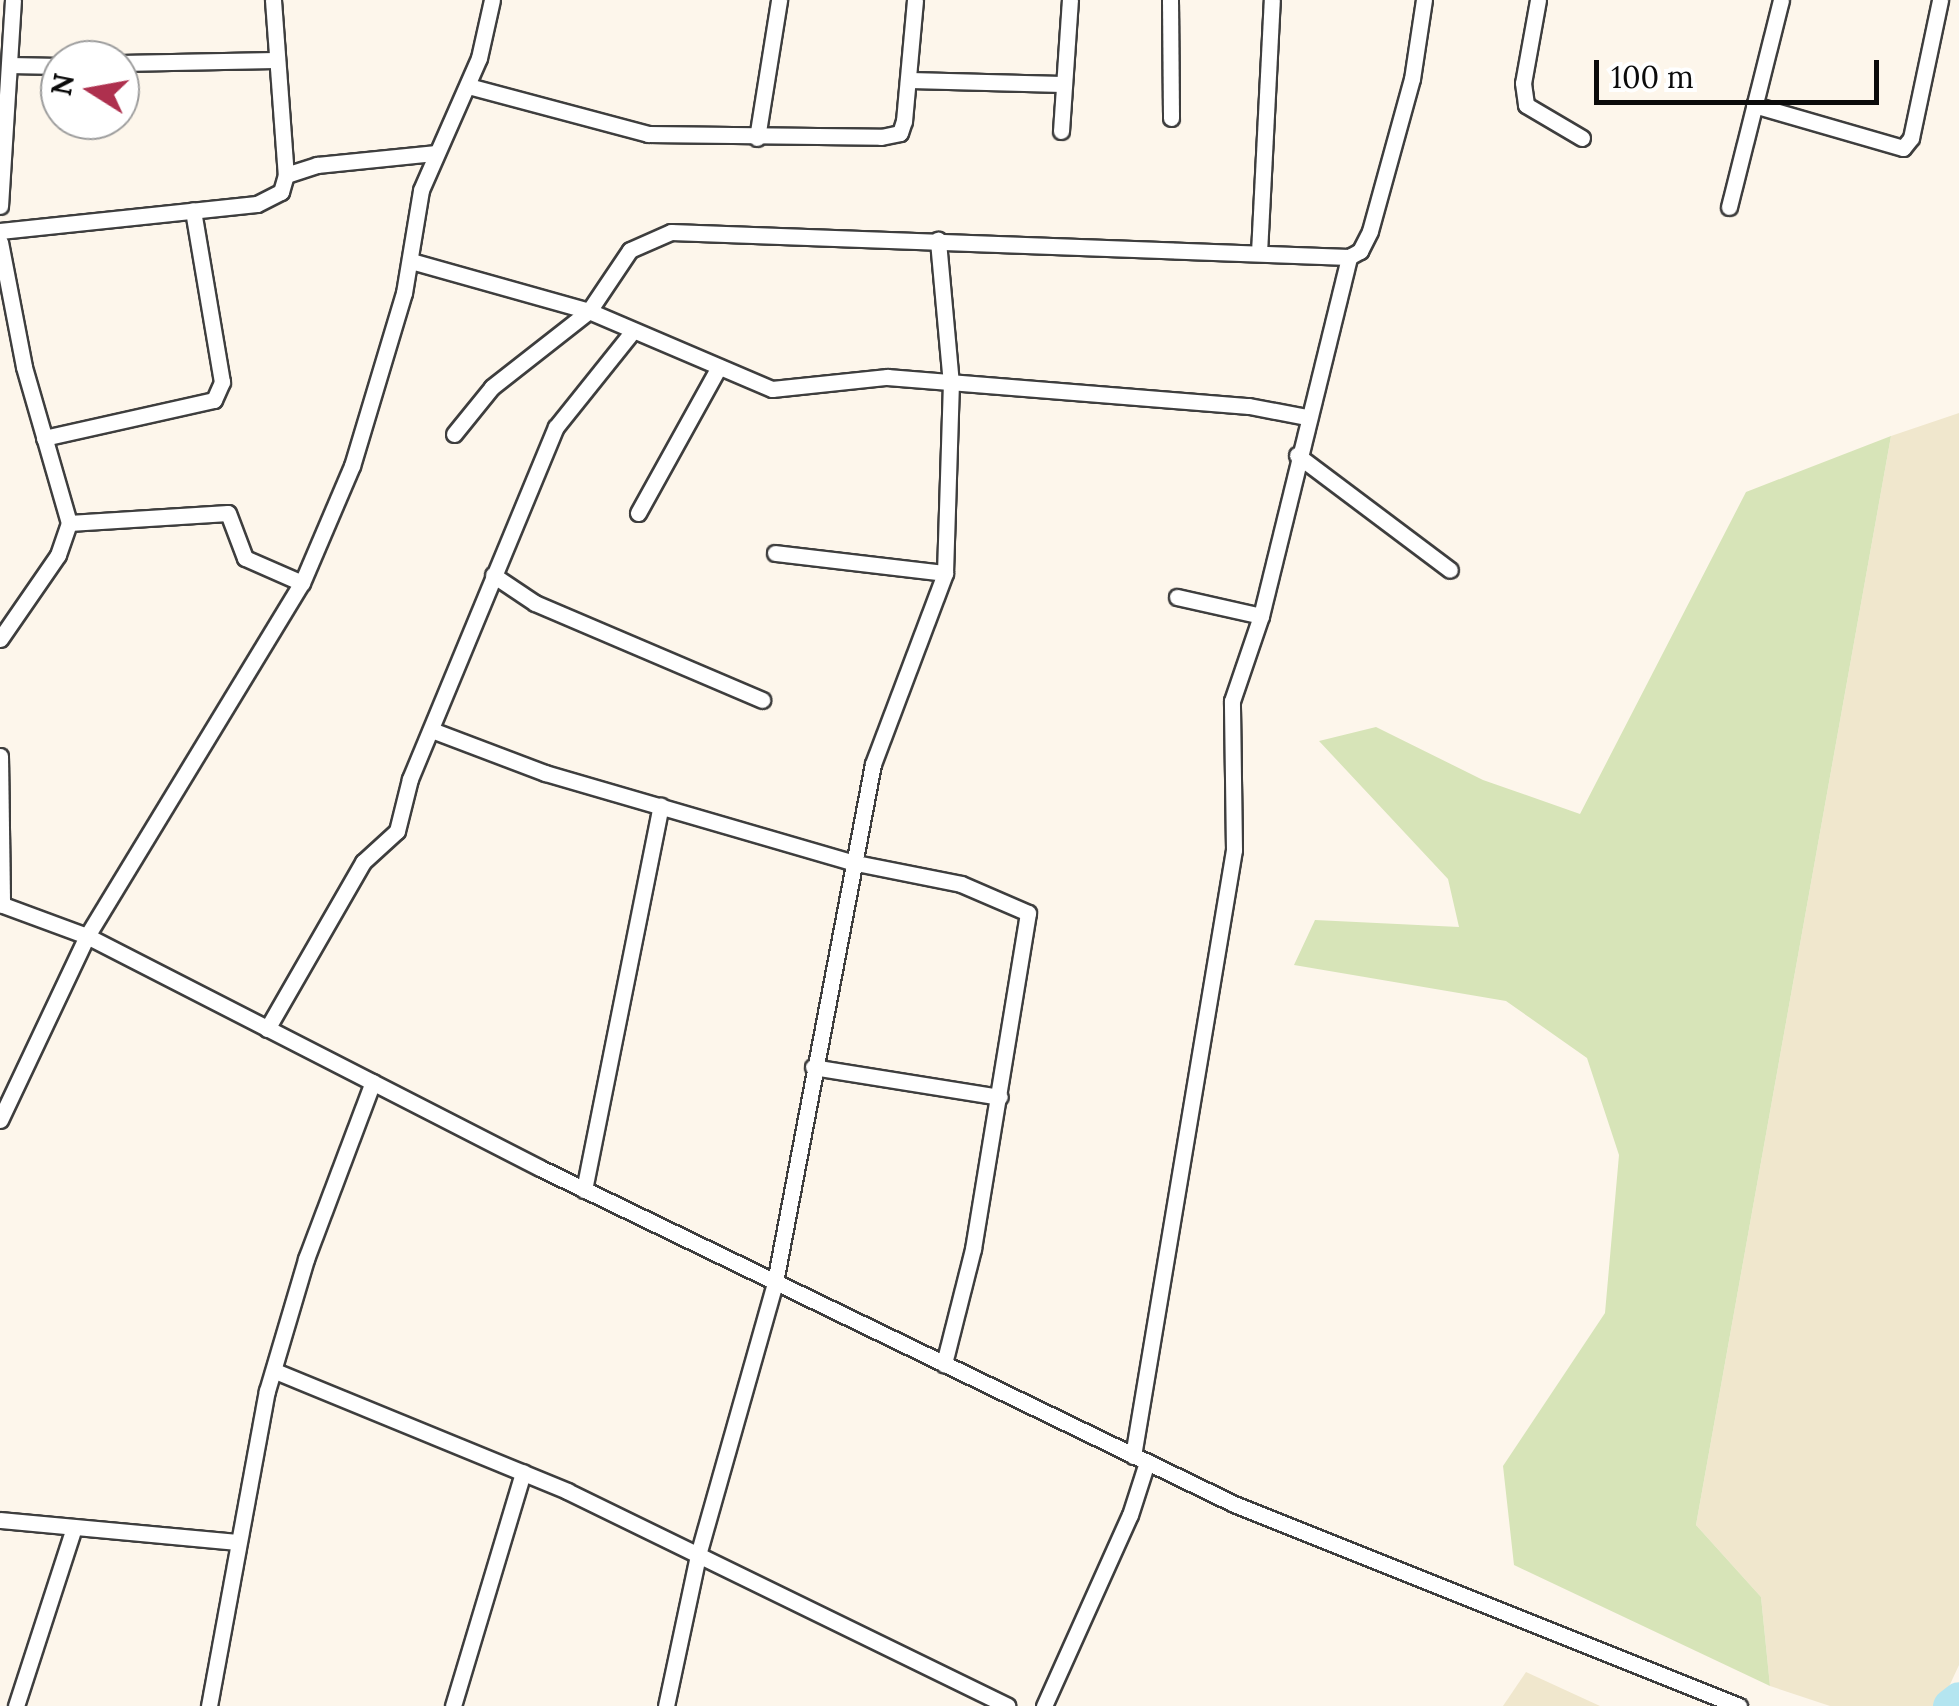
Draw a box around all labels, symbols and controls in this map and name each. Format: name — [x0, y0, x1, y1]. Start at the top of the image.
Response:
north arrow — [40, 40, 140, 140]
scale bar — [1599, 40, 1884, 102]
text: 100 m — [1611, 58, 1694, 96]
text: N — [43, 71, 82, 99]

